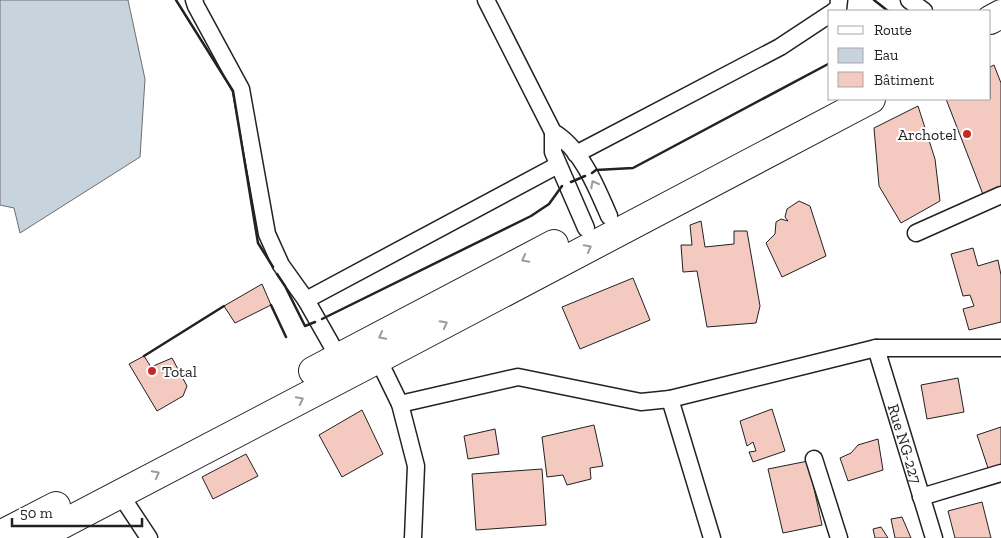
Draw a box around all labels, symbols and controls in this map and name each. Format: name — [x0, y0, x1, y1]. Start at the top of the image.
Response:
legend — [828, 10, 991, 100]
text: Route — [874, 21, 912, 39]
text: Eau — [874, 46, 899, 64]
text: Bâtiment — [874, 71, 935, 89]
place label: Archotel — [898, 125, 957, 144]
marker: Archotel — [961, 128, 973, 140]
one-way arrow — [590, 180, 600, 189]
one-way arrow — [583, 244, 592, 254]
one-way arrow — [522, 253, 531, 263]
one-way arrow — [439, 320, 448, 330]
one-way arrow — [378, 330, 387, 340]
place label: Total — [162, 362, 197, 381]
marker: Total — [146, 365, 158, 377]
one-way arrow — [295, 396, 304, 406]
street label: Rue NG-227 — [884, 402, 926, 486]
one-way arrow — [151, 471, 160, 481]
scale bar — [12, 496, 142, 528]
text: 50 m — [20, 504, 53, 522]

